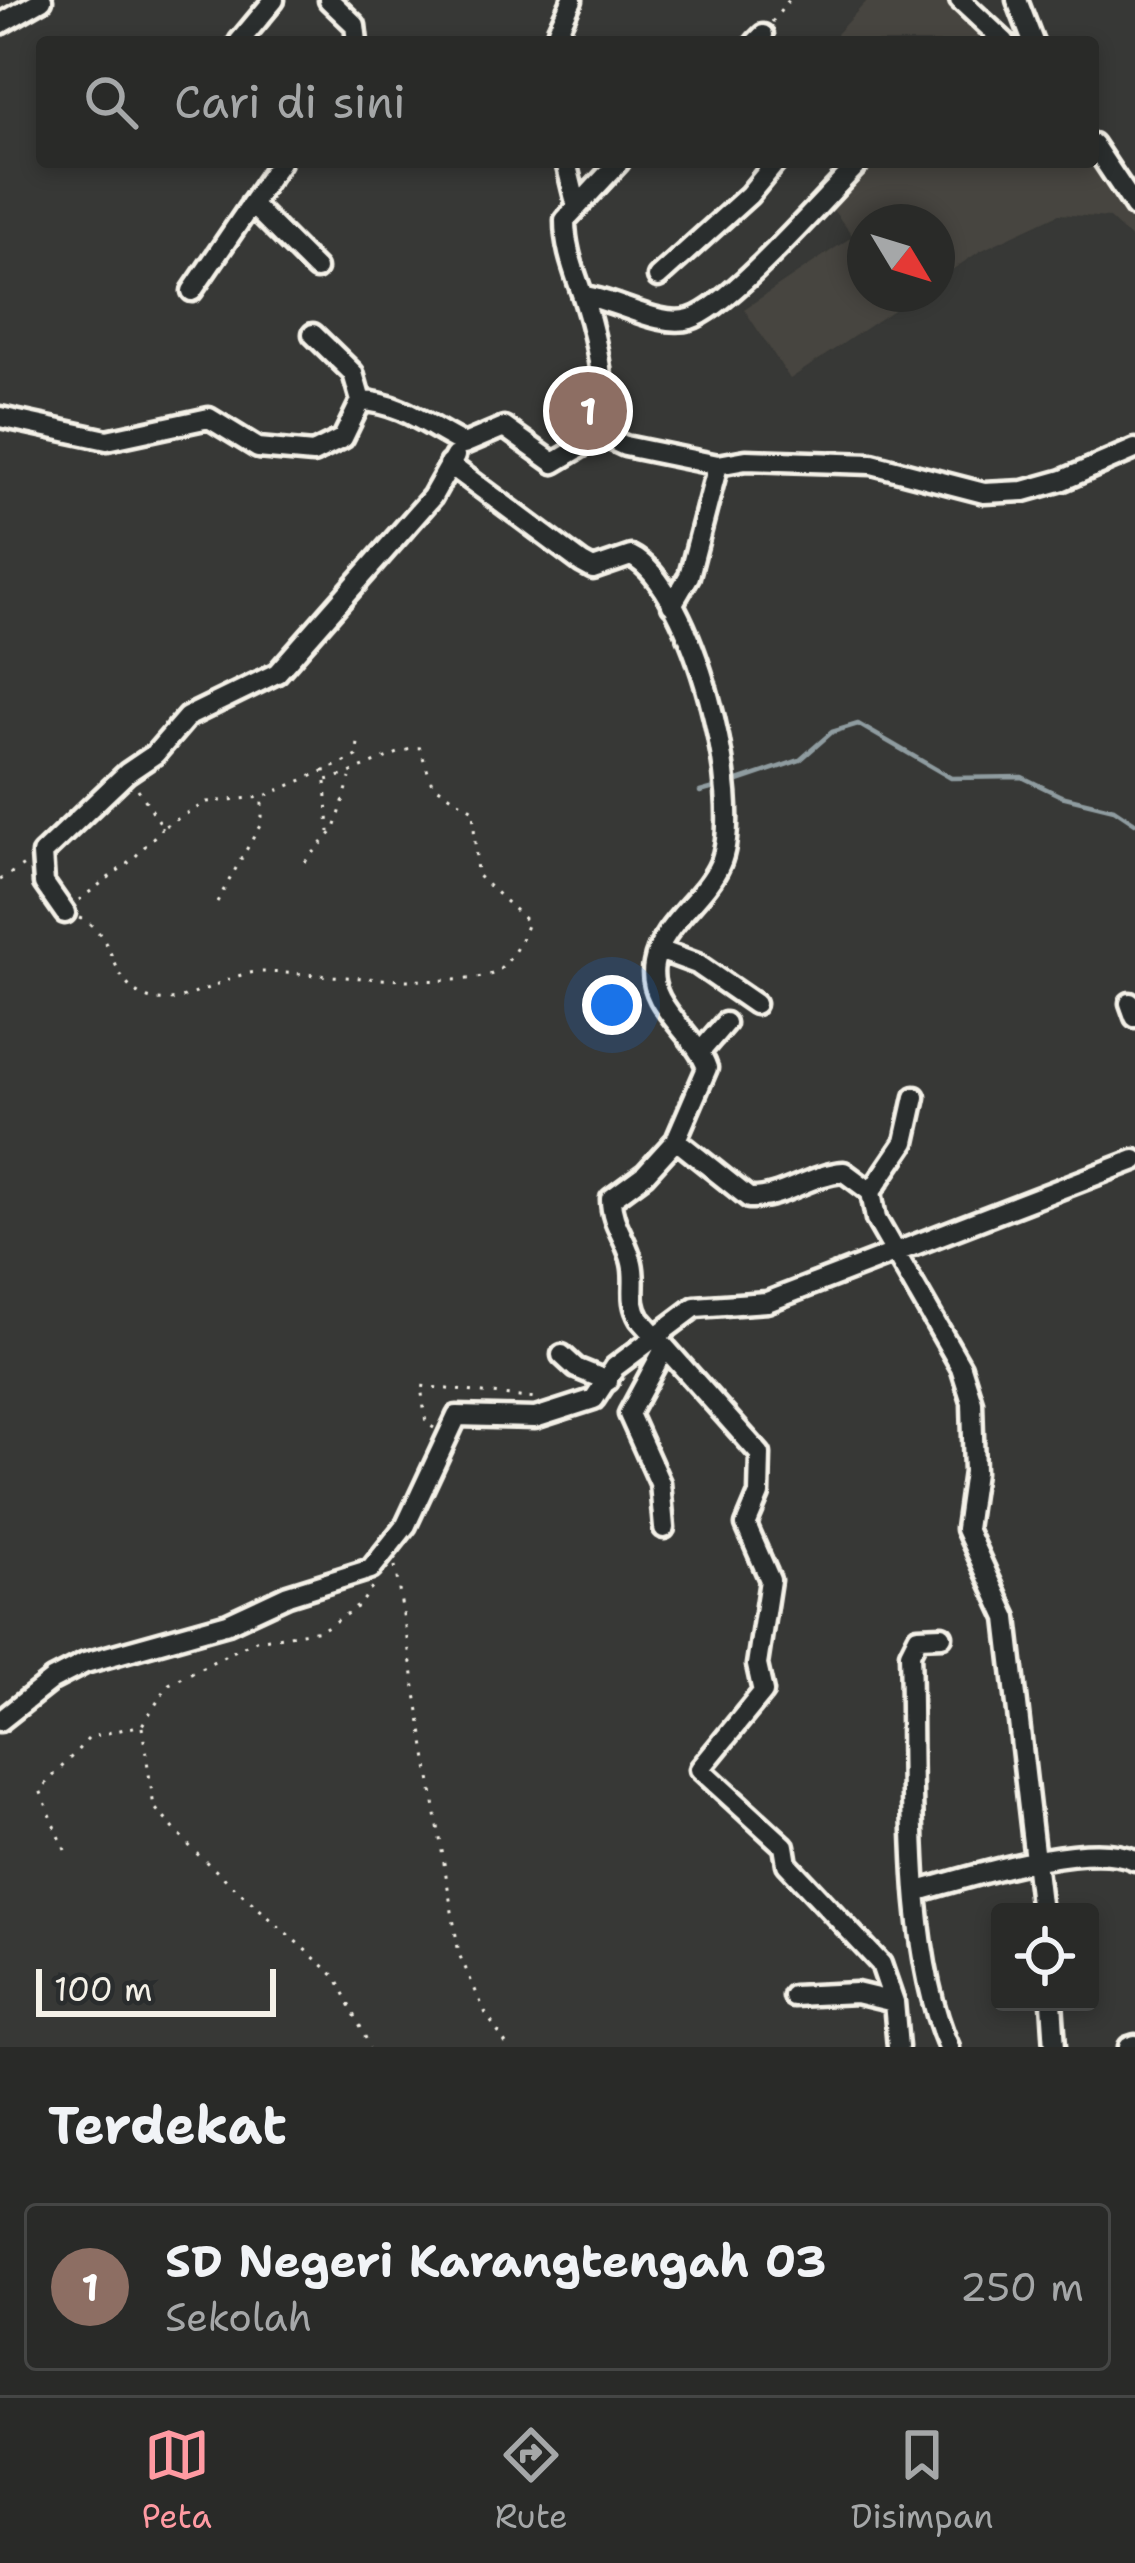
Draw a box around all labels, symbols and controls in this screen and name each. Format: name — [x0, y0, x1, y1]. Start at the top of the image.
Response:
search box — [36, 36, 1099, 168]
icon: search — [78, 69, 144, 135]
text: Cari di sini — [174, 72, 406, 132]
north arrow — [847, 204, 955, 312]
pin: 1 — [549, 366, 627, 456]
your location — [582, 975, 642, 1035]
map controls — [991, 1903, 1099, 2011]
button: locate — [991, 1903, 1099, 2011]
scale bar — [36, 1963, 276, 2016]
text: 100 m — [54, 1967, 153, 2012]
text: Terdekat — [48, 2091, 287, 2159]
text: SD Negeri Karangtengah 03 — [165, 2231, 827, 2291]
text: 1 — [81, 2261, 99, 2313]
text: 250 m — [960, 2261, 1084, 2313]
text: Sekolah — [165, 2291, 312, 2343]
tab: Peta — [142, 2422, 212, 2539]
tab: Rute — [495, 2422, 568, 2539]
tab: Disimpan — [851, 2422, 994, 2539]

